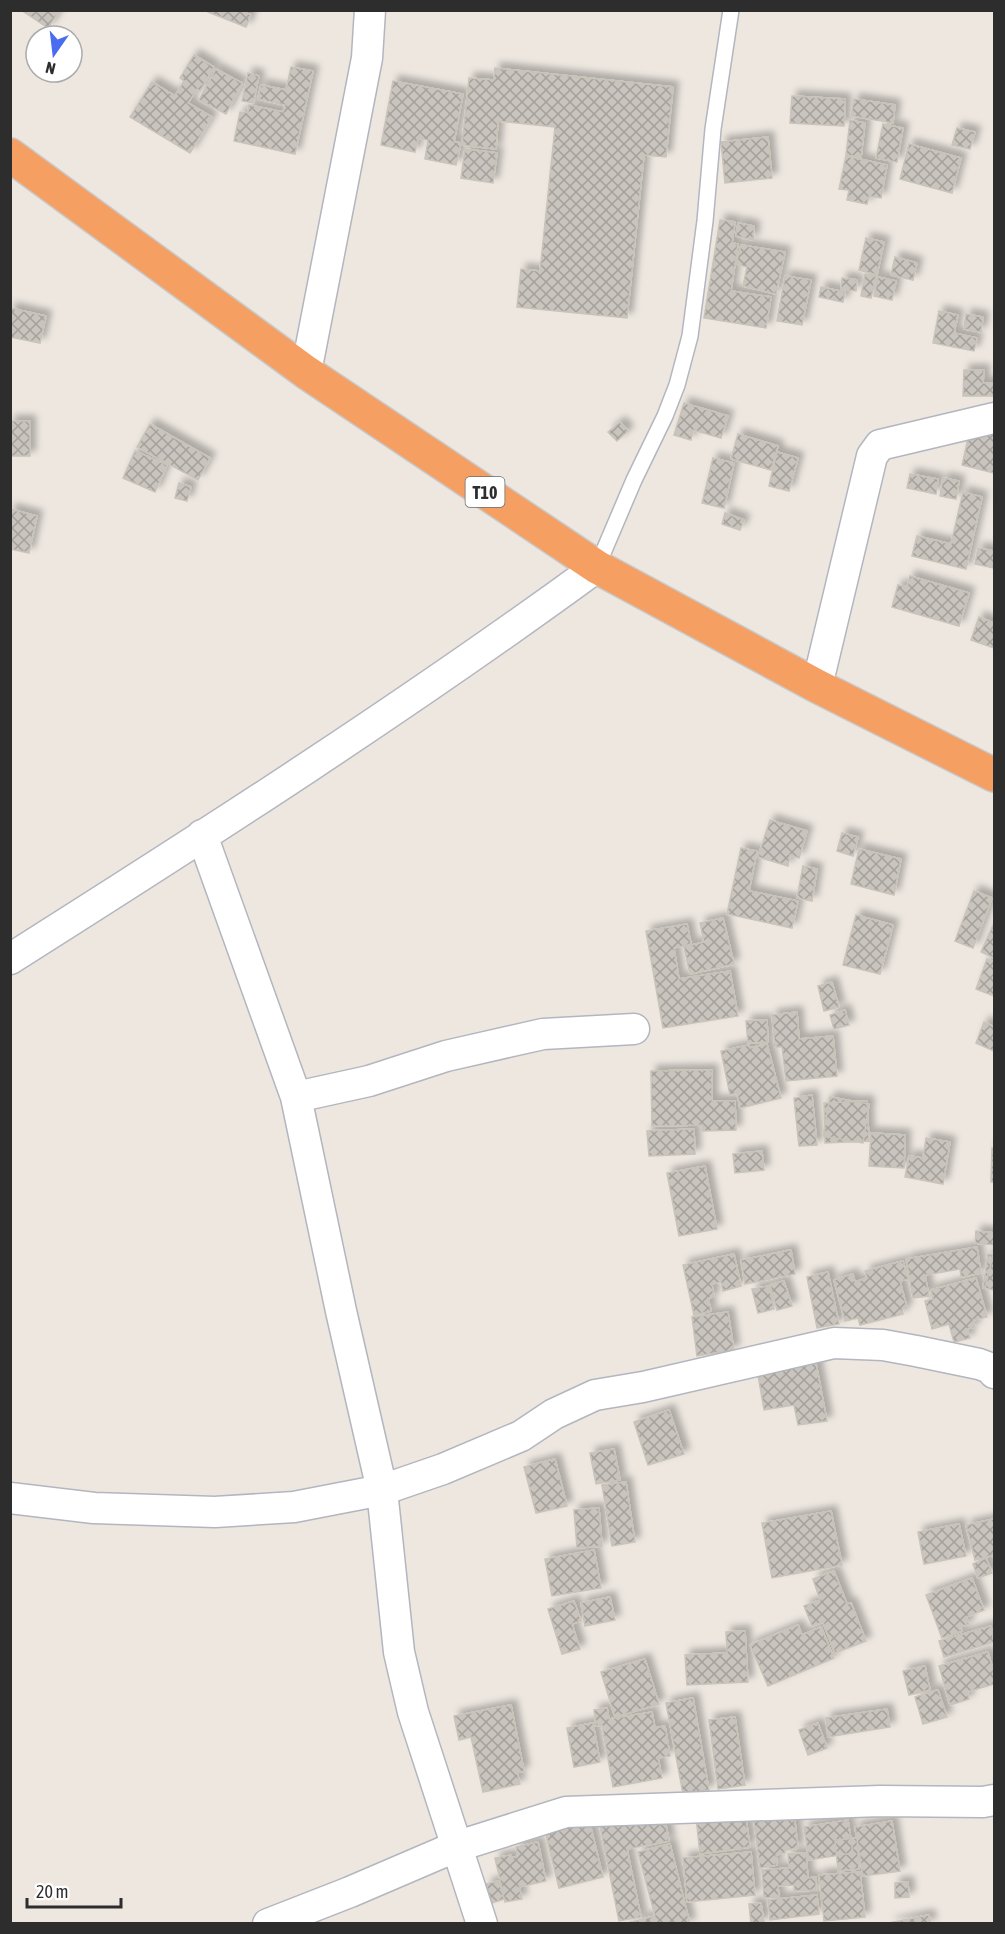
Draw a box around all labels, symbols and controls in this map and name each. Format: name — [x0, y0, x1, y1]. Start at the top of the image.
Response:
north arrow — [24, 24, 84, 84]
text: N — [44, 59, 57, 78]
road number: T10 — [466, 477, 504, 507]
scale bar — [27, 1871, 122, 1909]
text: 20 m — [36, 1881, 68, 1902]

